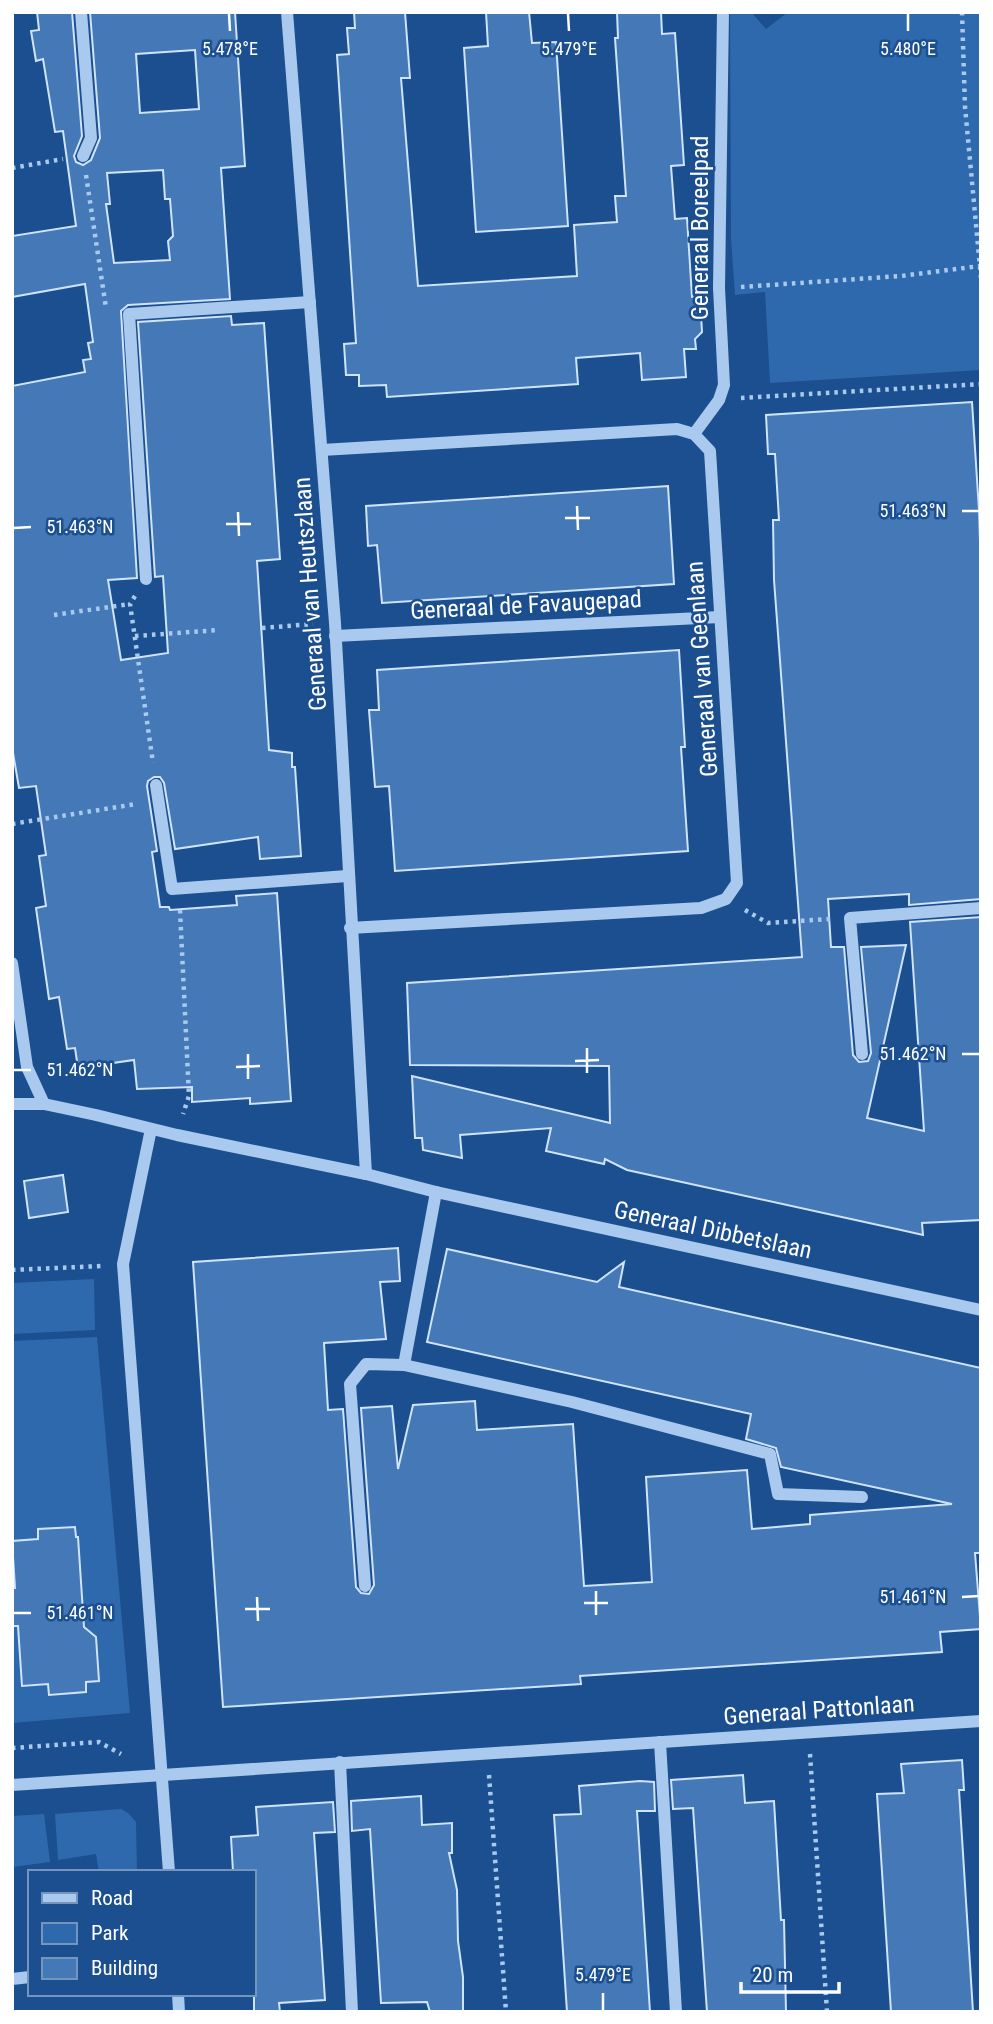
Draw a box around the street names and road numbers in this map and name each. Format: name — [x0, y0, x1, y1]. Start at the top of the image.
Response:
street label: Generaal Boreelpad — [686, 136, 714, 320]
street label: Generaal van Heutszlaan — [288, 476, 332, 712]
street label: Generaal van Geenlaan — [680, 560, 724, 778]
street label: Generaal de Favaugepad — [410, 585, 642, 625]
street label: Generaal Dibbetslaan — [612, 1195, 814, 1265]
street label: Generaal Pattonlaan — [722, 1689, 916, 1731]

